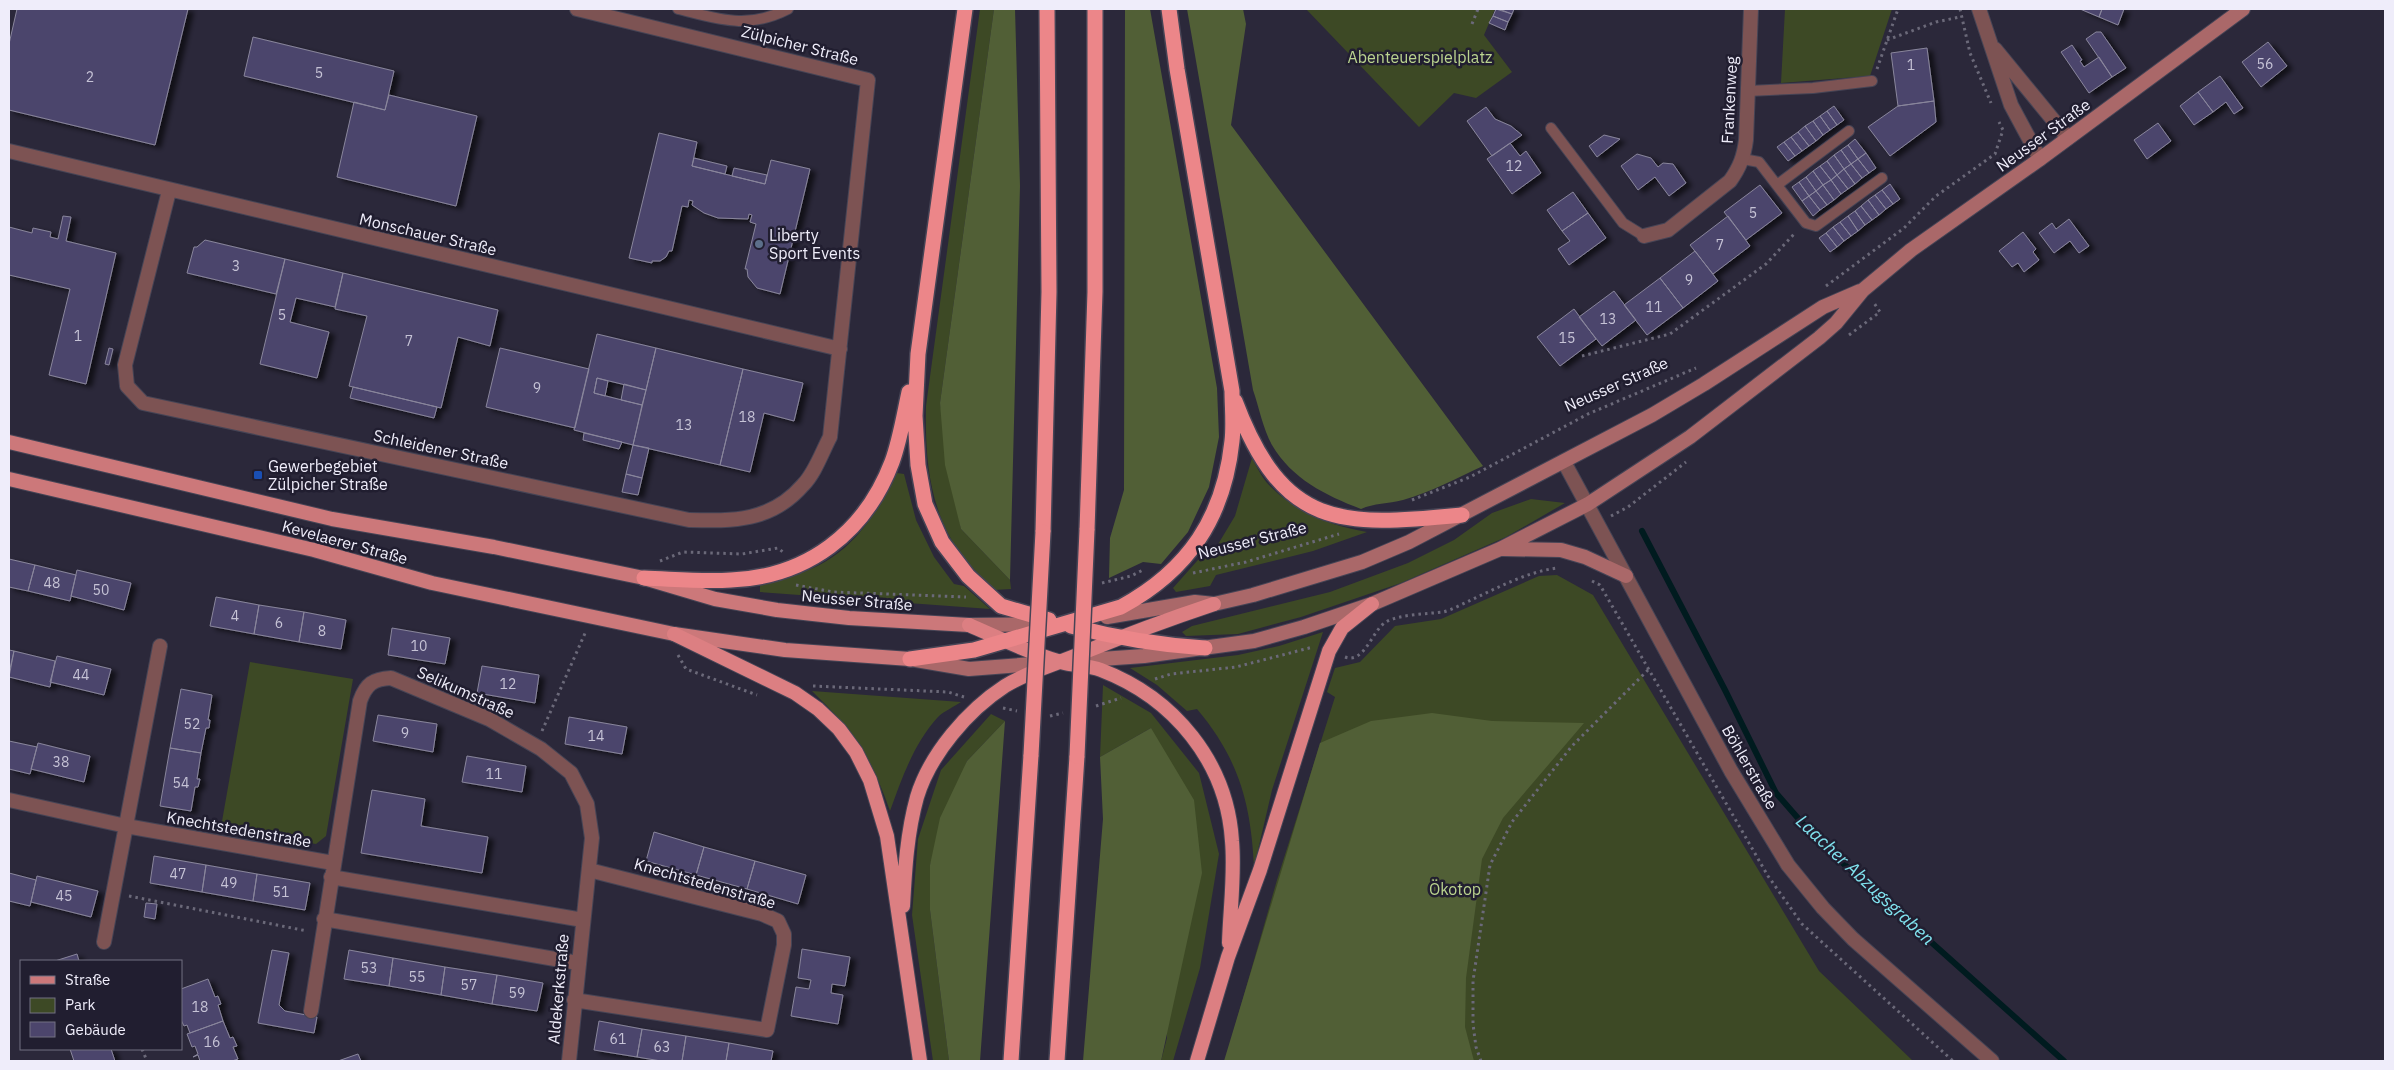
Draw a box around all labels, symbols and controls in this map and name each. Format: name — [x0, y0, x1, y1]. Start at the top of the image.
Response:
street label: Zülpicher Straße — [739, 21, 861, 69]
park label: Abenteuerspielplatz — [1348, 47, 1492, 67]
street label: Frankenweg — [1717, 55, 1741, 144]
house number: 56 — [2257, 55, 2273, 73]
house number: 1 — [1907, 56, 1915, 74]
house number: 5 — [315, 64, 323, 82]
house number: 2 — [86, 68, 94, 86]
street label: Neusser Straße — [1992, 94, 2094, 176]
house number: 12 — [1506, 157, 1522, 175]
house number: 5 — [1749, 204, 1757, 222]
street label: Monschauer Straße — [357, 208, 499, 260]
place label: Liberty Sport Events — [769, 225, 860, 263]
house number: 7 — [1716, 236, 1724, 254]
marker: Liberty Sport Events — [753, 238, 765, 250]
house number: 3 — [232, 257, 240, 275]
house number: 9 — [1685, 271, 1693, 289]
house number: 11 — [1646, 298, 1662, 316]
house number: 5 — [278, 306, 286, 324]
house number: 13 — [1600, 310, 1616, 328]
house number: 1 — [74, 327, 82, 345]
house number: 15 — [1559, 329, 1575, 347]
house number: 7 — [405, 332, 413, 350]
street label: Neusser Straße — [1561, 352, 1671, 416]
house number: 9 — [533, 379, 541, 397]
house number: 18 — [739, 408, 755, 426]
house number: 13 — [676, 416, 692, 434]
street label: Schleidener Straße — [372, 425, 511, 473]
place label: Gewerbegebiet Zülpicher Straße — [268, 456, 388, 494]
marker: Gewerbegebiet Zülpicher Straße — [252, 469, 264, 481]
street label: Kevelaerer Straße — [280, 516, 410, 568]
street label: Neusser Straße — [1196, 517, 1309, 563]
house number: 48 — [44, 574, 60, 592]
house number: 50 — [93, 581, 109, 599]
street label: Neusser Straße — [801, 585, 914, 615]
house number: 4 — [231, 607, 239, 625]
house number: 6 — [275, 614, 283, 632]
house number: 8 — [318, 622, 326, 640]
house number: 10 — [411, 637, 427, 655]
street label: Selikumstraße — [414, 662, 518, 722]
house number: 44 — [73, 666, 89, 684]
house number: 12 — [500, 675, 516, 693]
house number: 52 — [184, 715, 200, 733]
street label: Böhlerstraße — [1718, 721, 1782, 813]
house number: 9 — [401, 724, 409, 742]
house number: 14 — [588, 727, 604, 745]
house number: 38 — [53, 753, 69, 771]
house number: 11 — [486, 765, 502, 783]
house number: 54 — [173, 774, 189, 792]
street label: Knechtstedenstraße — [165, 806, 313, 852]
water label: Laacher Abzugsgraben — [1791, 810, 1939, 950]
street label: Knechtstedenstraße — [632, 853, 778, 913]
house number: 47 — [170, 865, 186, 883]
house number: 49 — [221, 874, 237, 892]
park label: Ökotop — [1429, 879, 1481, 899]
house number: 51 — [273, 883, 289, 901]
house number: 45 — [56, 887, 72, 905]
street label: Aldekerkstraße — [543, 933, 573, 1045]
house number: 53 — [361, 959, 377, 977]
legend — [20, 960, 182, 1050]
house number: 55 — [409, 968, 425, 986]
text: Straße — [65, 970, 110, 989]
house number: 57 — [461, 976, 477, 994]
house number: 59 — [509, 984, 525, 1002]
text: Park — [65, 995, 95, 1014]
house number: 18 — [192, 998, 208, 1016]
text: Gebäude — [65, 1020, 126, 1039]
house number: 61 — [610, 1030, 626, 1048]
house number: 16 — [204, 1033, 220, 1051]
house number: 63 — [654, 1038, 670, 1056]

